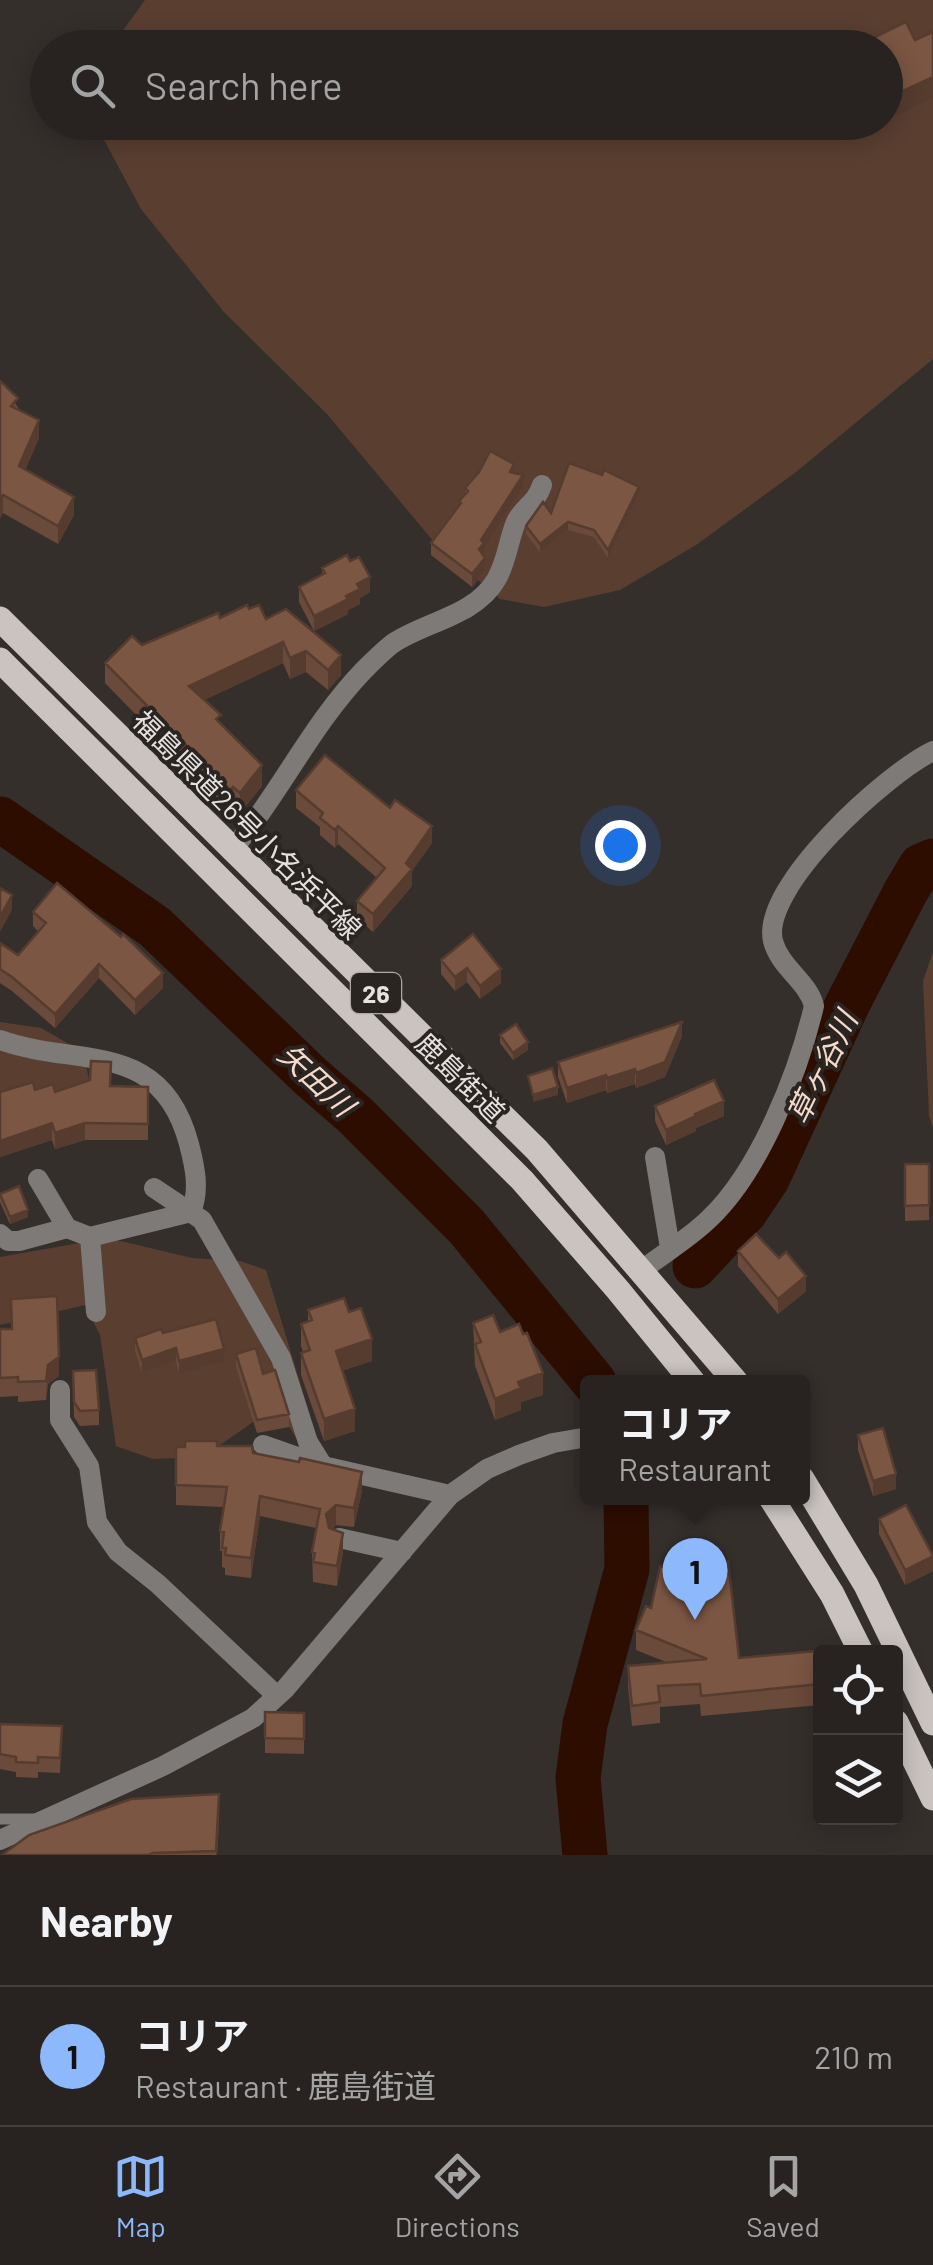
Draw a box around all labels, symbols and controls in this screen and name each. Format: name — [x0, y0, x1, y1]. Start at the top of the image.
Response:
search box — [30, 30, 903, 140]
icon: search — [65, 58, 120, 113]
text: Search here — [145, 62, 343, 108]
street label: 福島県道26号小名浜平線 — [127, 703, 369, 945]
your location — [595, 820, 646, 871]
road number: 26 — [351, 973, 401, 1013]
water label: 草ヶ谷川 — [779, 1002, 865, 1129]
street label: 鹿島街道 — [409, 1025, 513, 1129]
water label: 矢田川 — [272, 1035, 364, 1125]
popup — [580, 1375, 810, 1505]
text: コリア — [618, 1400, 732, 1446]
text: Restaurant — [618, 1449, 772, 1487]
pin: 1 — [662, 1538, 728, 1620]
map controls — [813, 1645, 903, 1825]
button: locate — [813, 1645, 903, 1735]
button: layers — [813, 1735, 903, 1825]
text: Nearby — [40, 1895, 173, 1945]
text: コリア — [135, 2012, 249, 2058]
text: 1 — [67, 2037, 78, 2075]
text: 210 m — [814, 2037, 893, 2075]
text: Restaurant · 鹿島街道 — [135, 2066, 436, 2104]
tab: Map — [113, 2149, 168, 2243]
tab: Directions — [395, 2149, 520, 2243]
tab: Saved — [746, 2149, 820, 2243]

